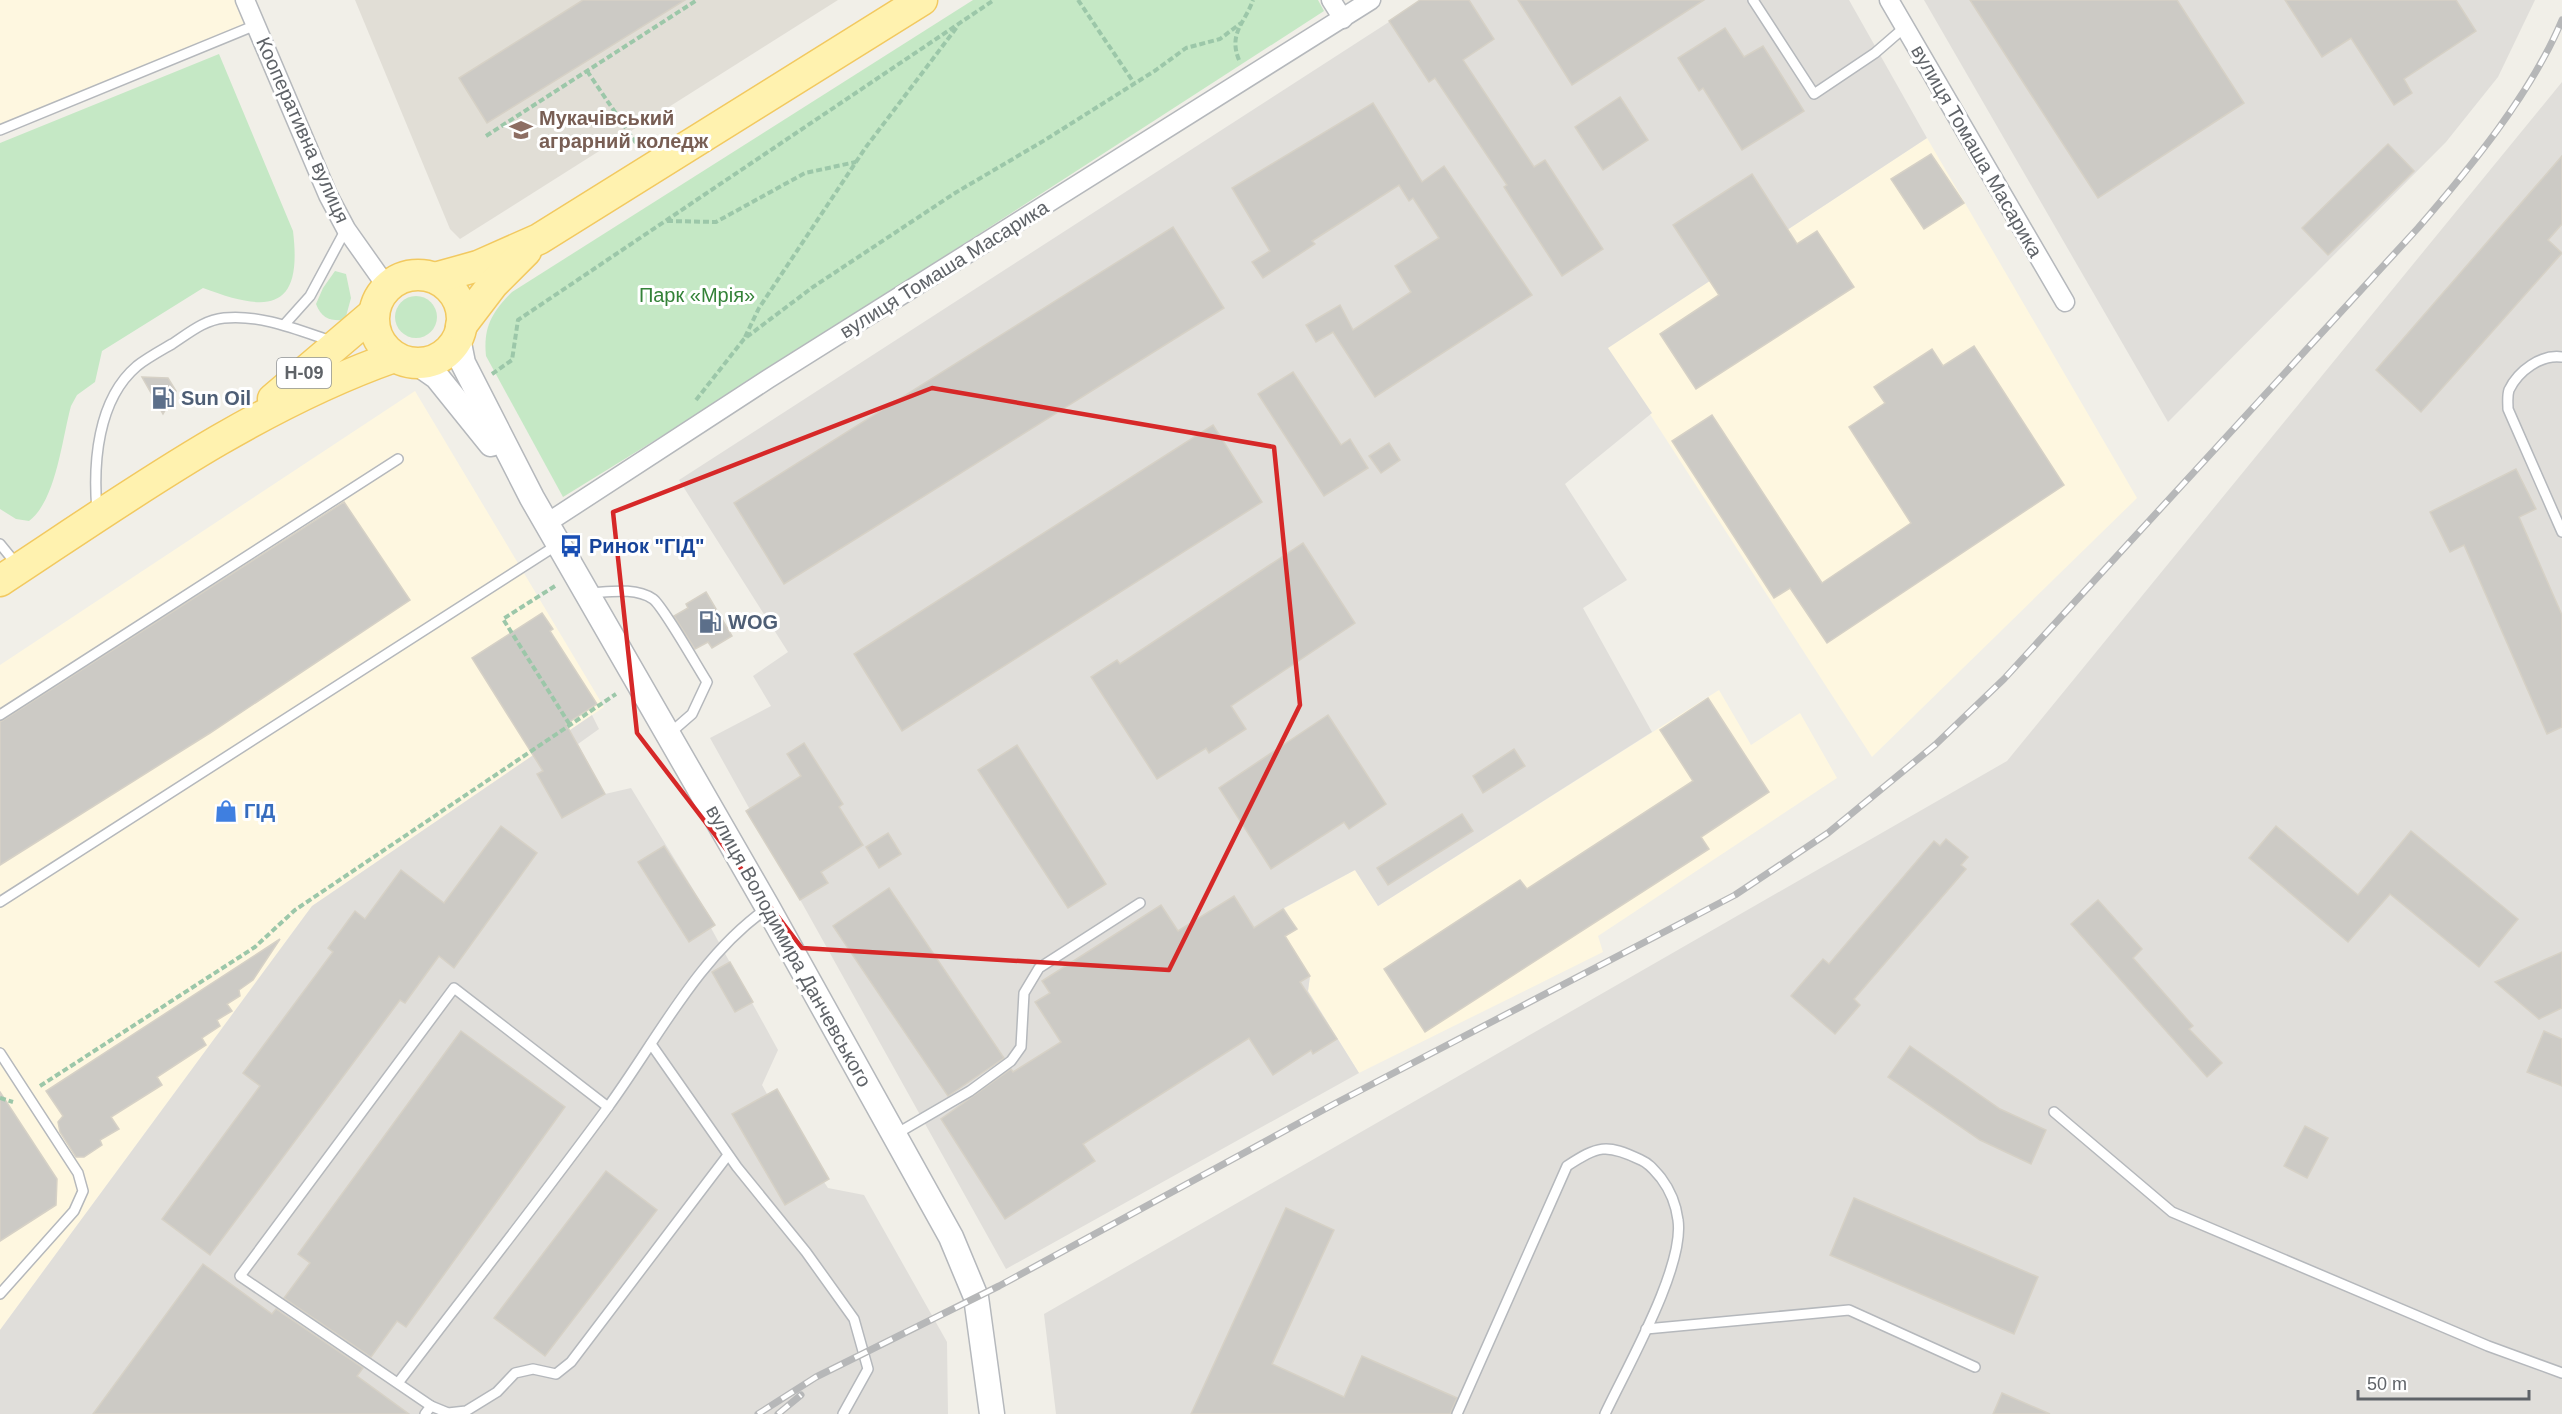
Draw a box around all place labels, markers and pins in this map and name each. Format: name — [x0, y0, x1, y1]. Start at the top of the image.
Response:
place label: Мукачівський аграрний коледж — [539, 107, 709, 152]
school or university icon: Мукачівський аграрний коледж — [508, 117, 534, 143]
fuel station icon: Sun Oil — [150, 385, 176, 411]
place label: Sun Oil — [181, 387, 251, 409]
bus stop icon: Ринок "ГІД" — [558, 533, 584, 559]
place label: Ринок "ГІД" — [589, 535, 705, 557]
fuel station icon: WOG — [697, 609, 723, 635]
place label: WOG — [728, 611, 778, 633]
shop icon: ГІД — [213, 798, 239, 824]
place label: ГІД — [244, 800, 275, 822]

